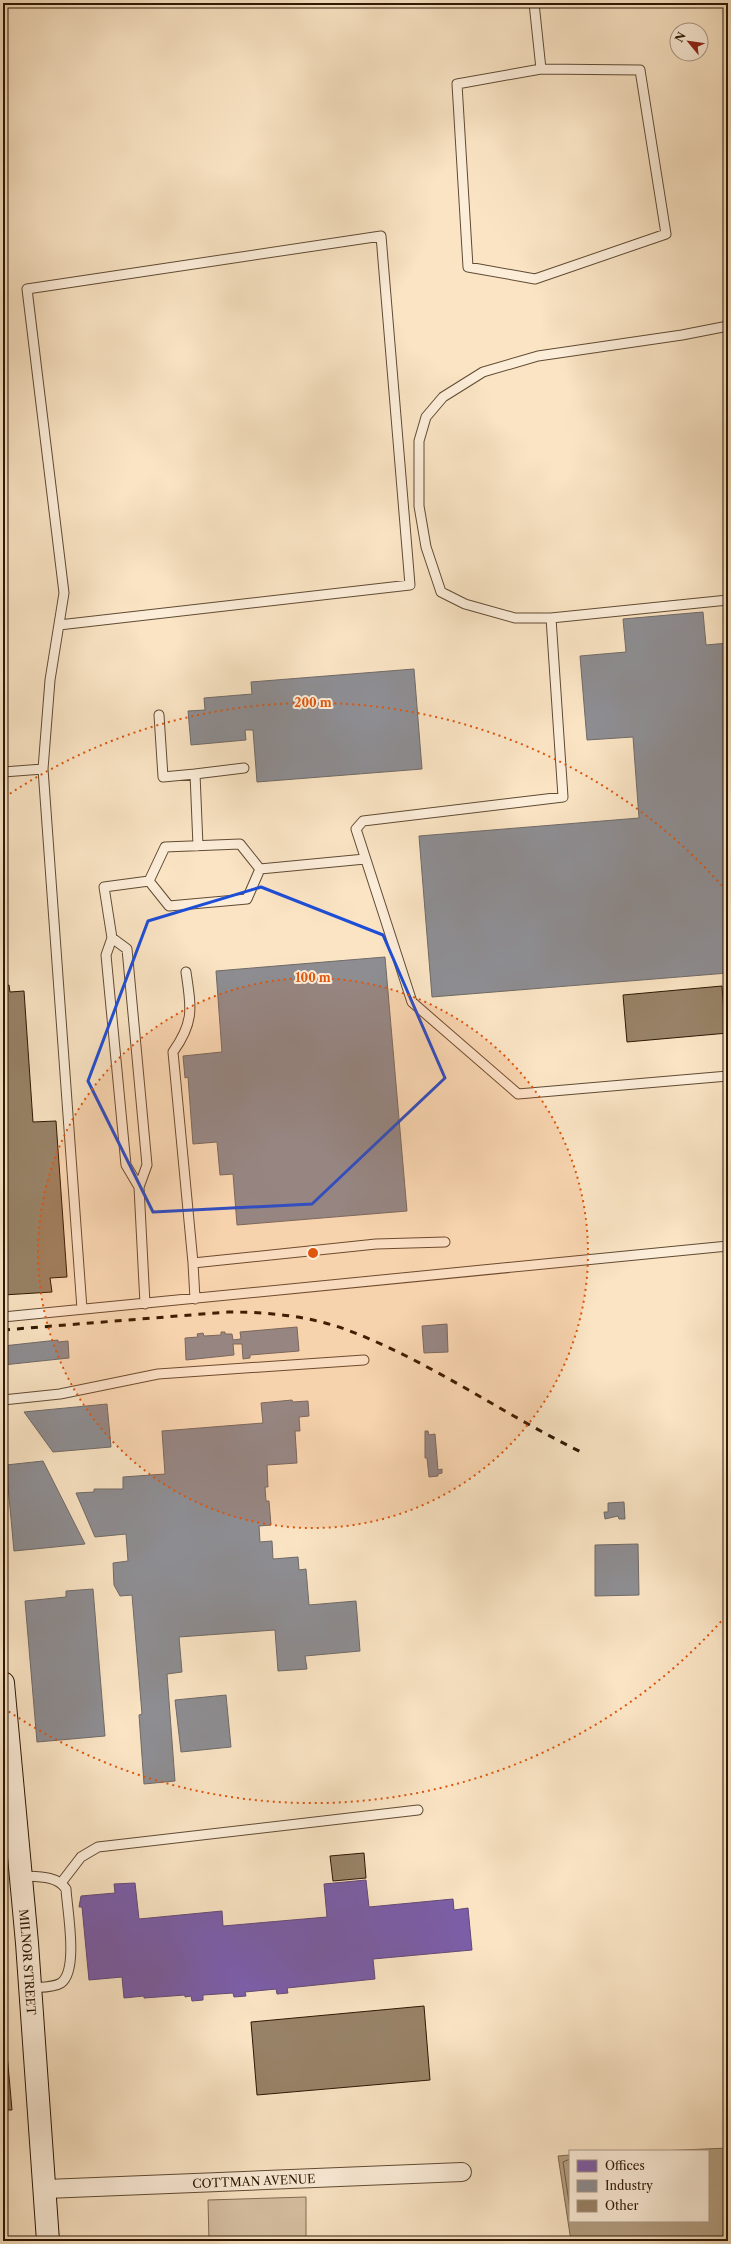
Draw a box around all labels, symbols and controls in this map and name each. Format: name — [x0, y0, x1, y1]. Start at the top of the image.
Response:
north arrow — [669, 22, 709, 62]
text: N — [672, 29, 689, 45]
text: 200 m — [294, 695, 332, 710]
text: 100 m — [295, 970, 331, 985]
centre of rings — [306, 1246, 320, 1260]
street label: MILNOR STREET — [16, 1908, 40, 2015]
legend — [569, 2150, 709, 2222]
text: Offices — [605, 2158, 645, 2173]
street label: COTTMAN AVENUE — [192, 2170, 316, 2191]
text: Industry — [605, 2178, 653, 2193]
text: Other — [605, 2198, 639, 2213]

